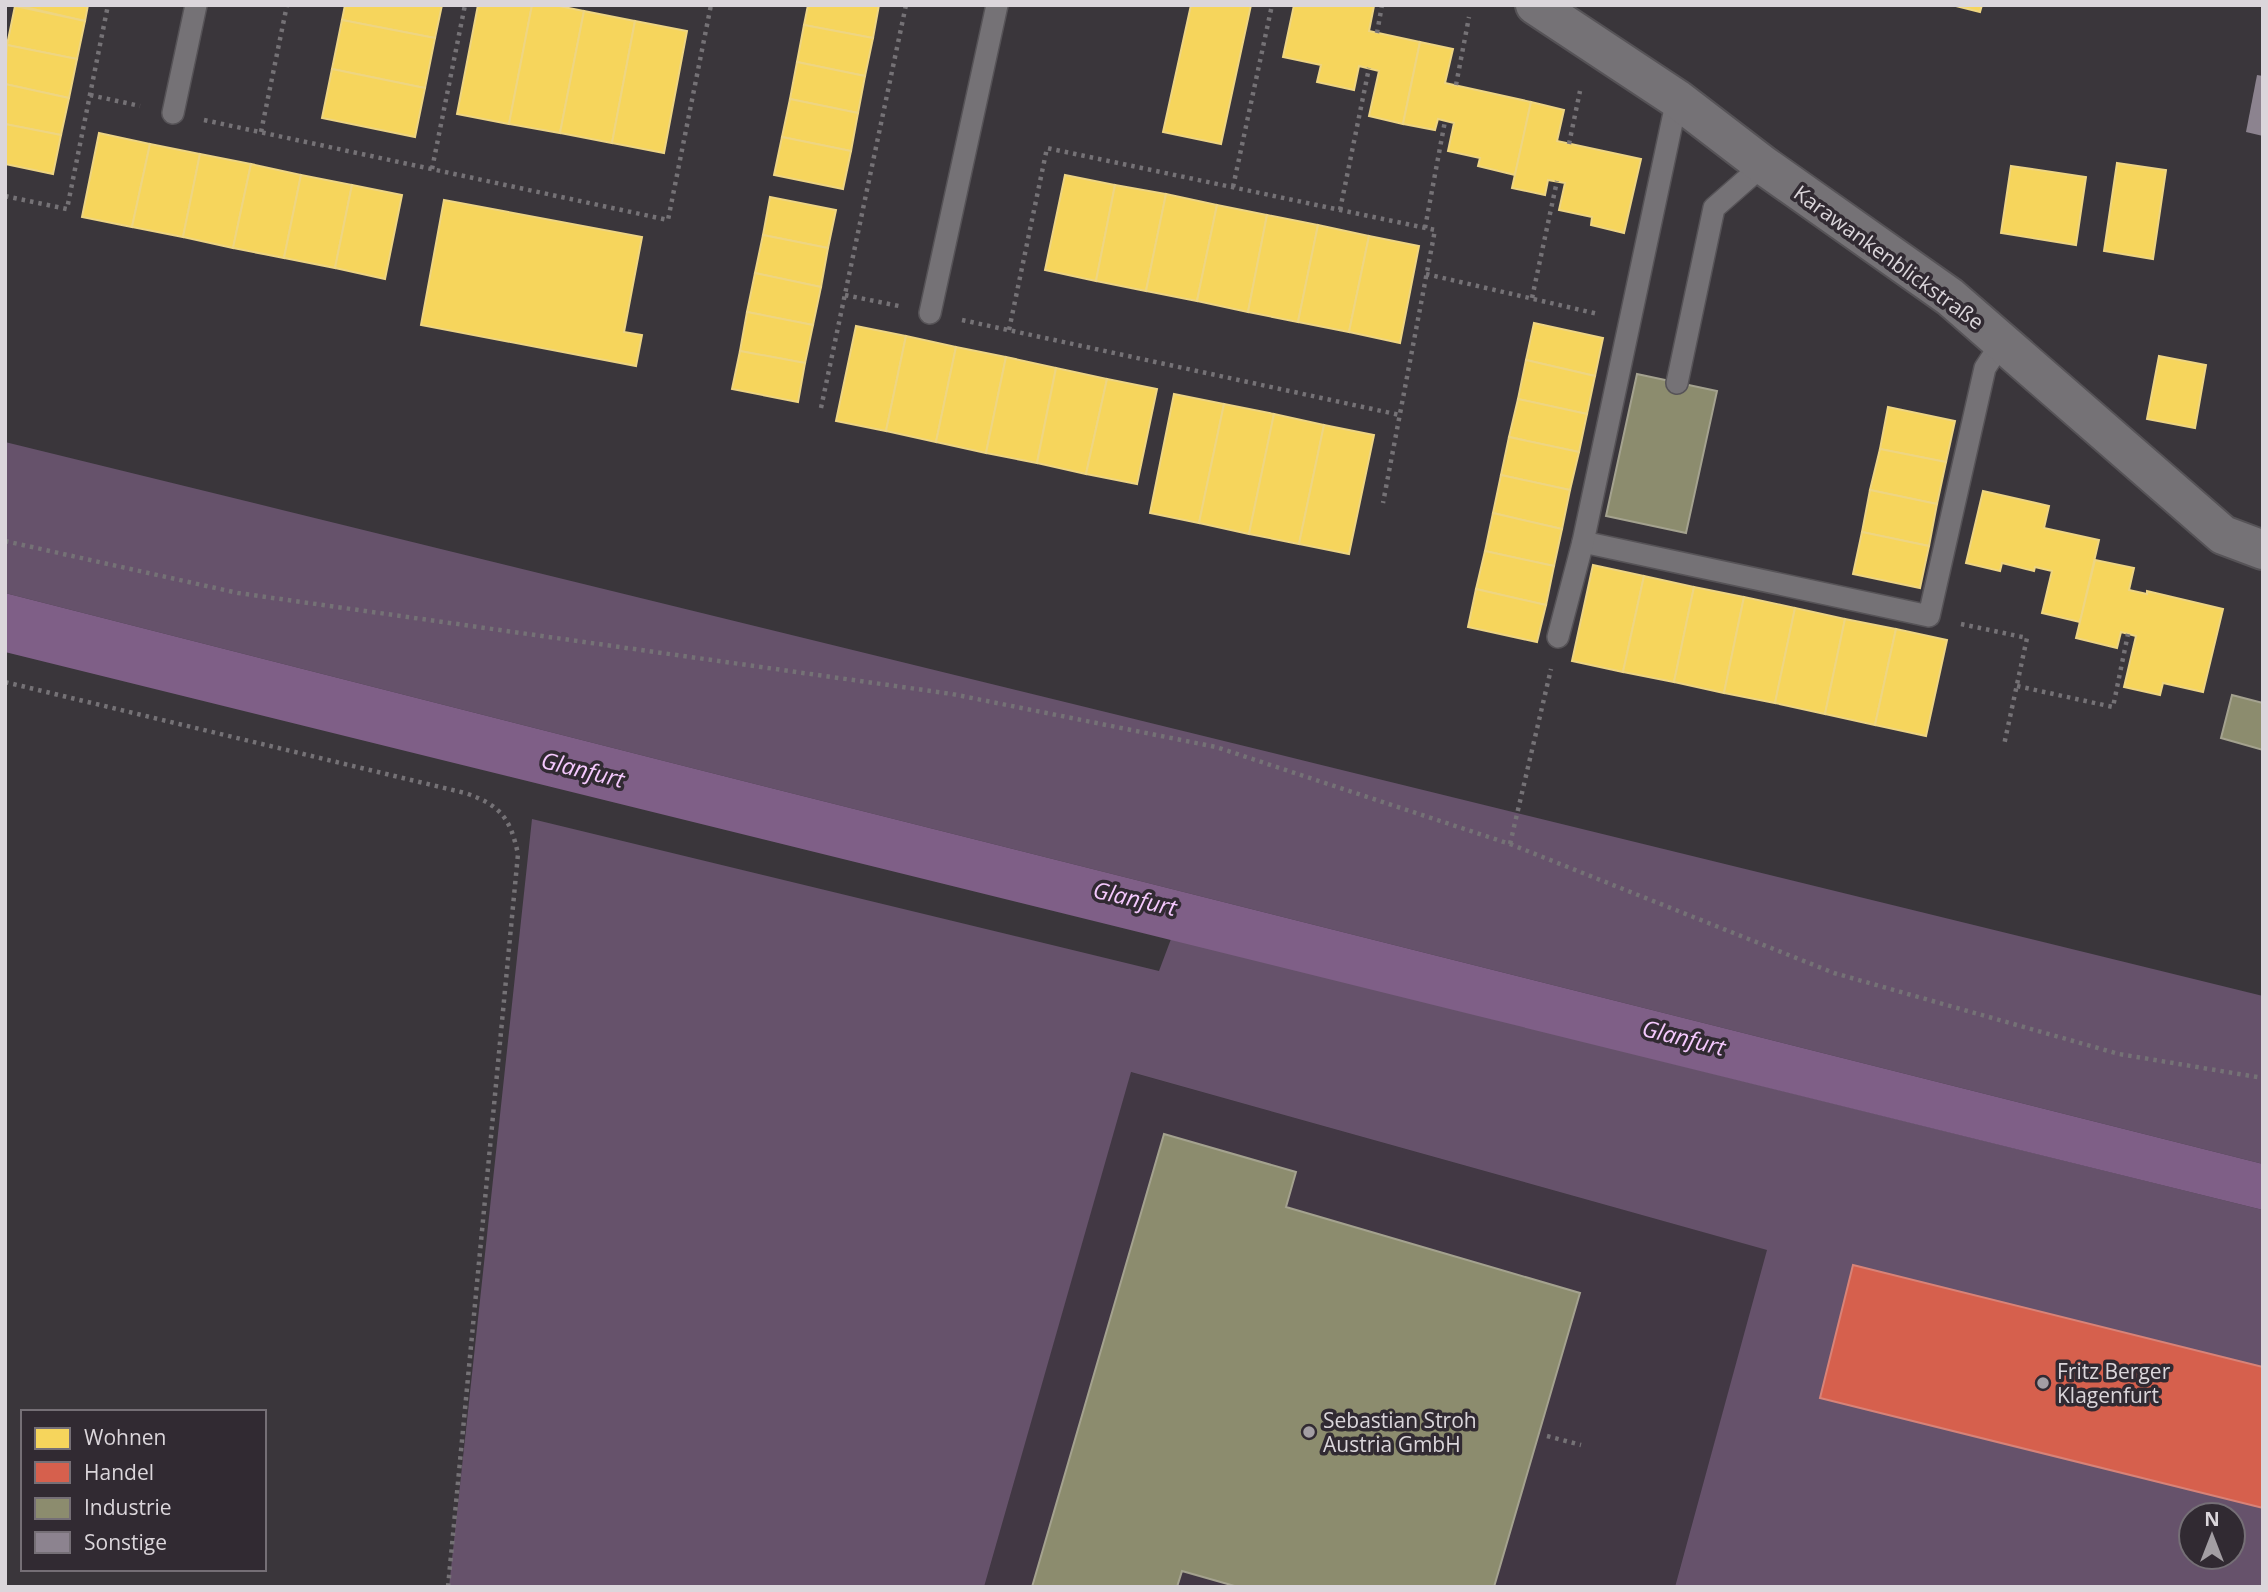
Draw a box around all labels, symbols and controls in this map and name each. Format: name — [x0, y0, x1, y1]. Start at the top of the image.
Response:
street label: Karawankenblickstraße — [1788, 179, 1990, 335]
water label: Glanfurt — [538, 743, 629, 795]
water label: Glanfurt — [1090, 873, 1181, 923]
water label: Glanfurt — [1639, 1011, 1730, 1063]
place label: Fritz Berger Klagenfurt — [2057, 1357, 2171, 1409]
marker: Fritz Berger Klagenfurt — [2035, 1375, 2051, 1391]
place label: Sebastian Stroh Austria GmbH — [1323, 1406, 1477, 1458]
legend — [21, 1410, 266, 1571]
text: Wohnen — [84, 1423, 166, 1451]
marker: Sebastian Stroh Austria GmbH — [1301, 1424, 1317, 1440]
text: Handel — [84, 1458, 154, 1486]
text: Industrie — [84, 1493, 172, 1521]
north arrow — [2177, 1501, 2247, 1571]
text: N — [2204, 1506, 2220, 1532]
text: Sonstige — [84, 1528, 167, 1556]

